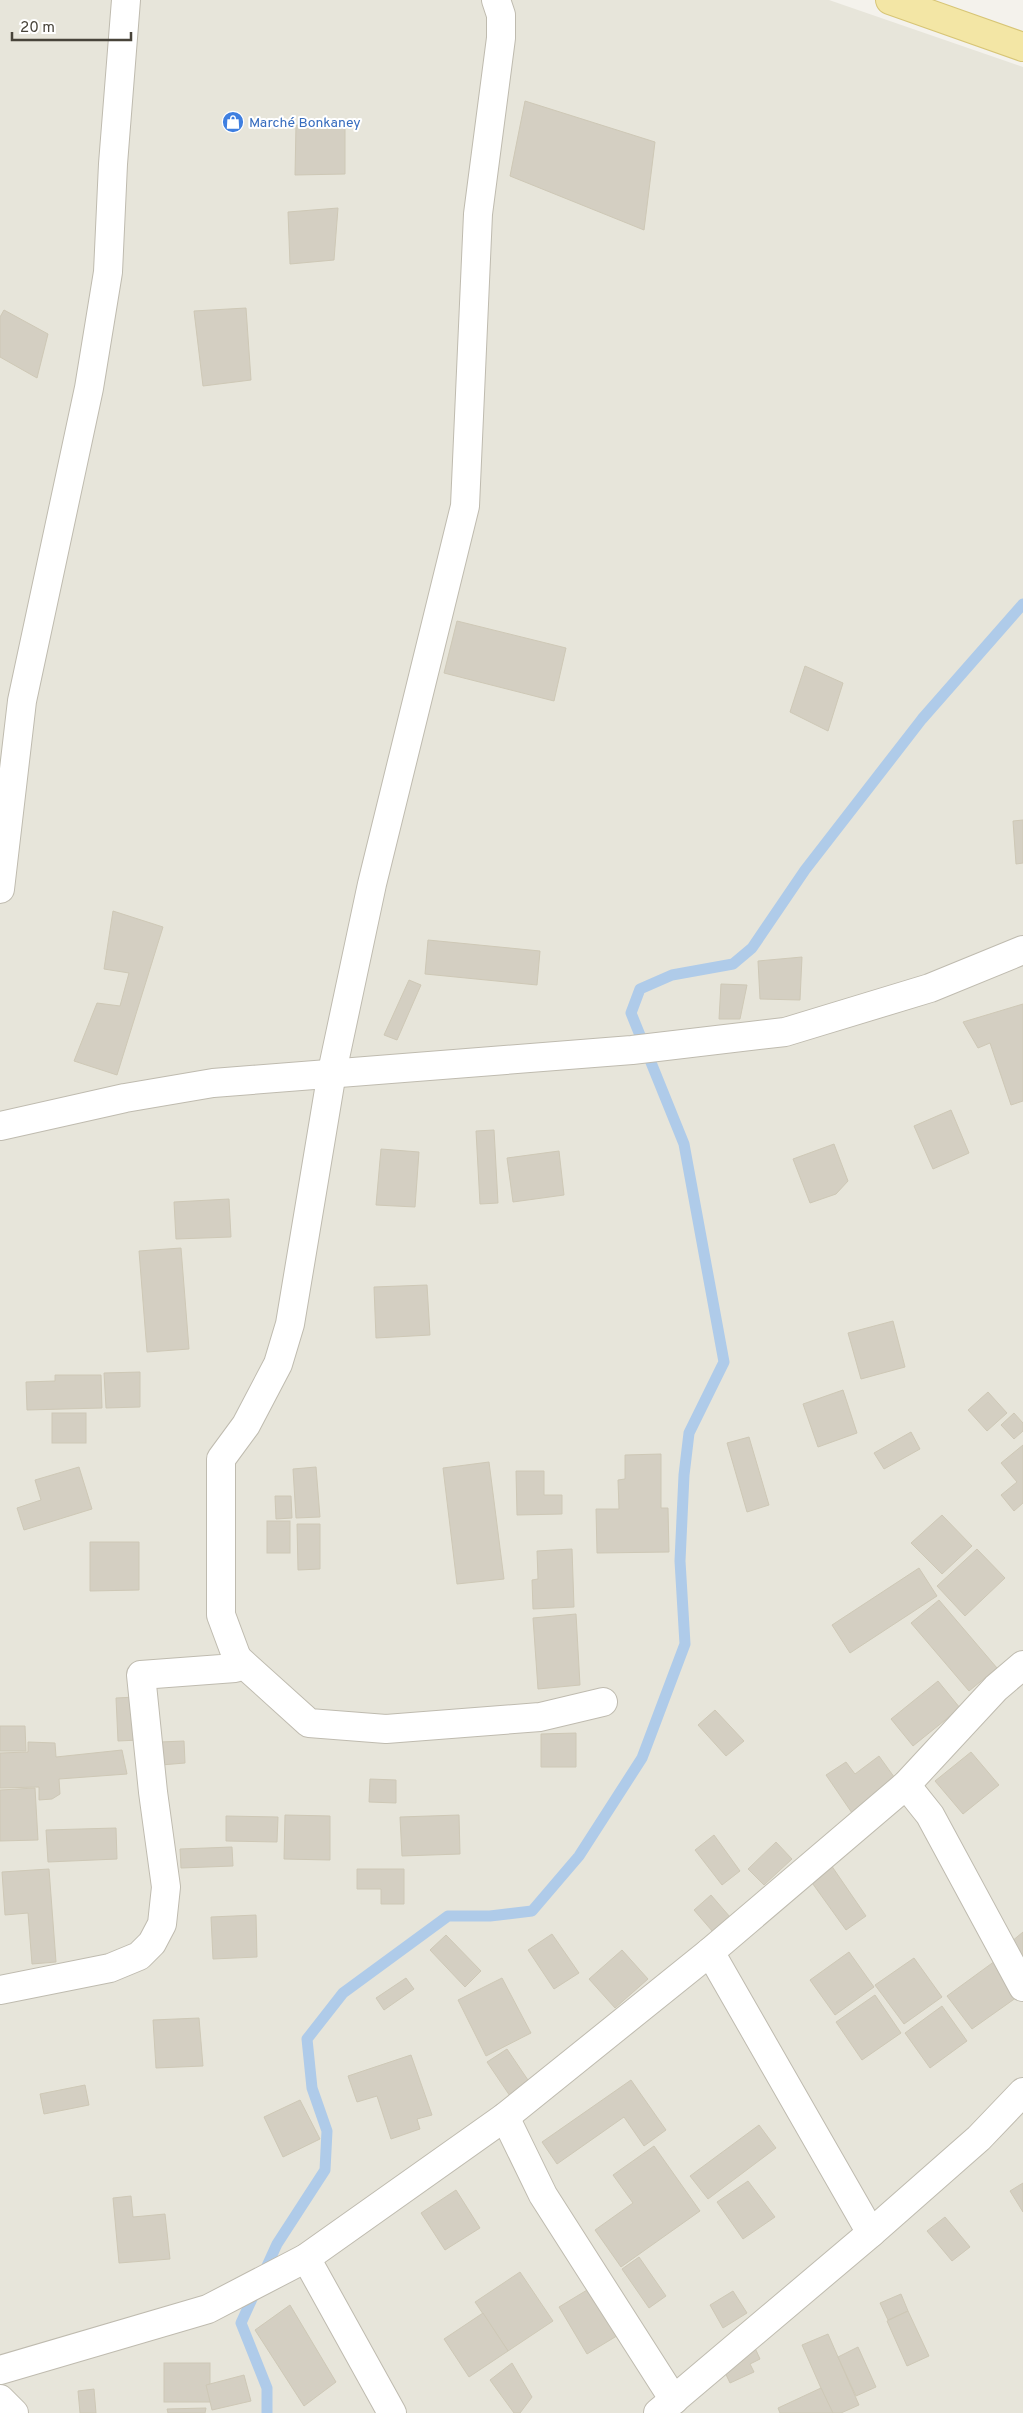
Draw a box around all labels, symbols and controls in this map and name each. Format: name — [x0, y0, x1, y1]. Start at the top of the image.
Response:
scale bar — [12, 10, 131, 42]
text: 20 m — [20, 19, 55, 38]
shop icon: Marché Bonkaney — [221, 110, 245, 134]
place label: Marché Bonkaney — [249, 115, 361, 132]

